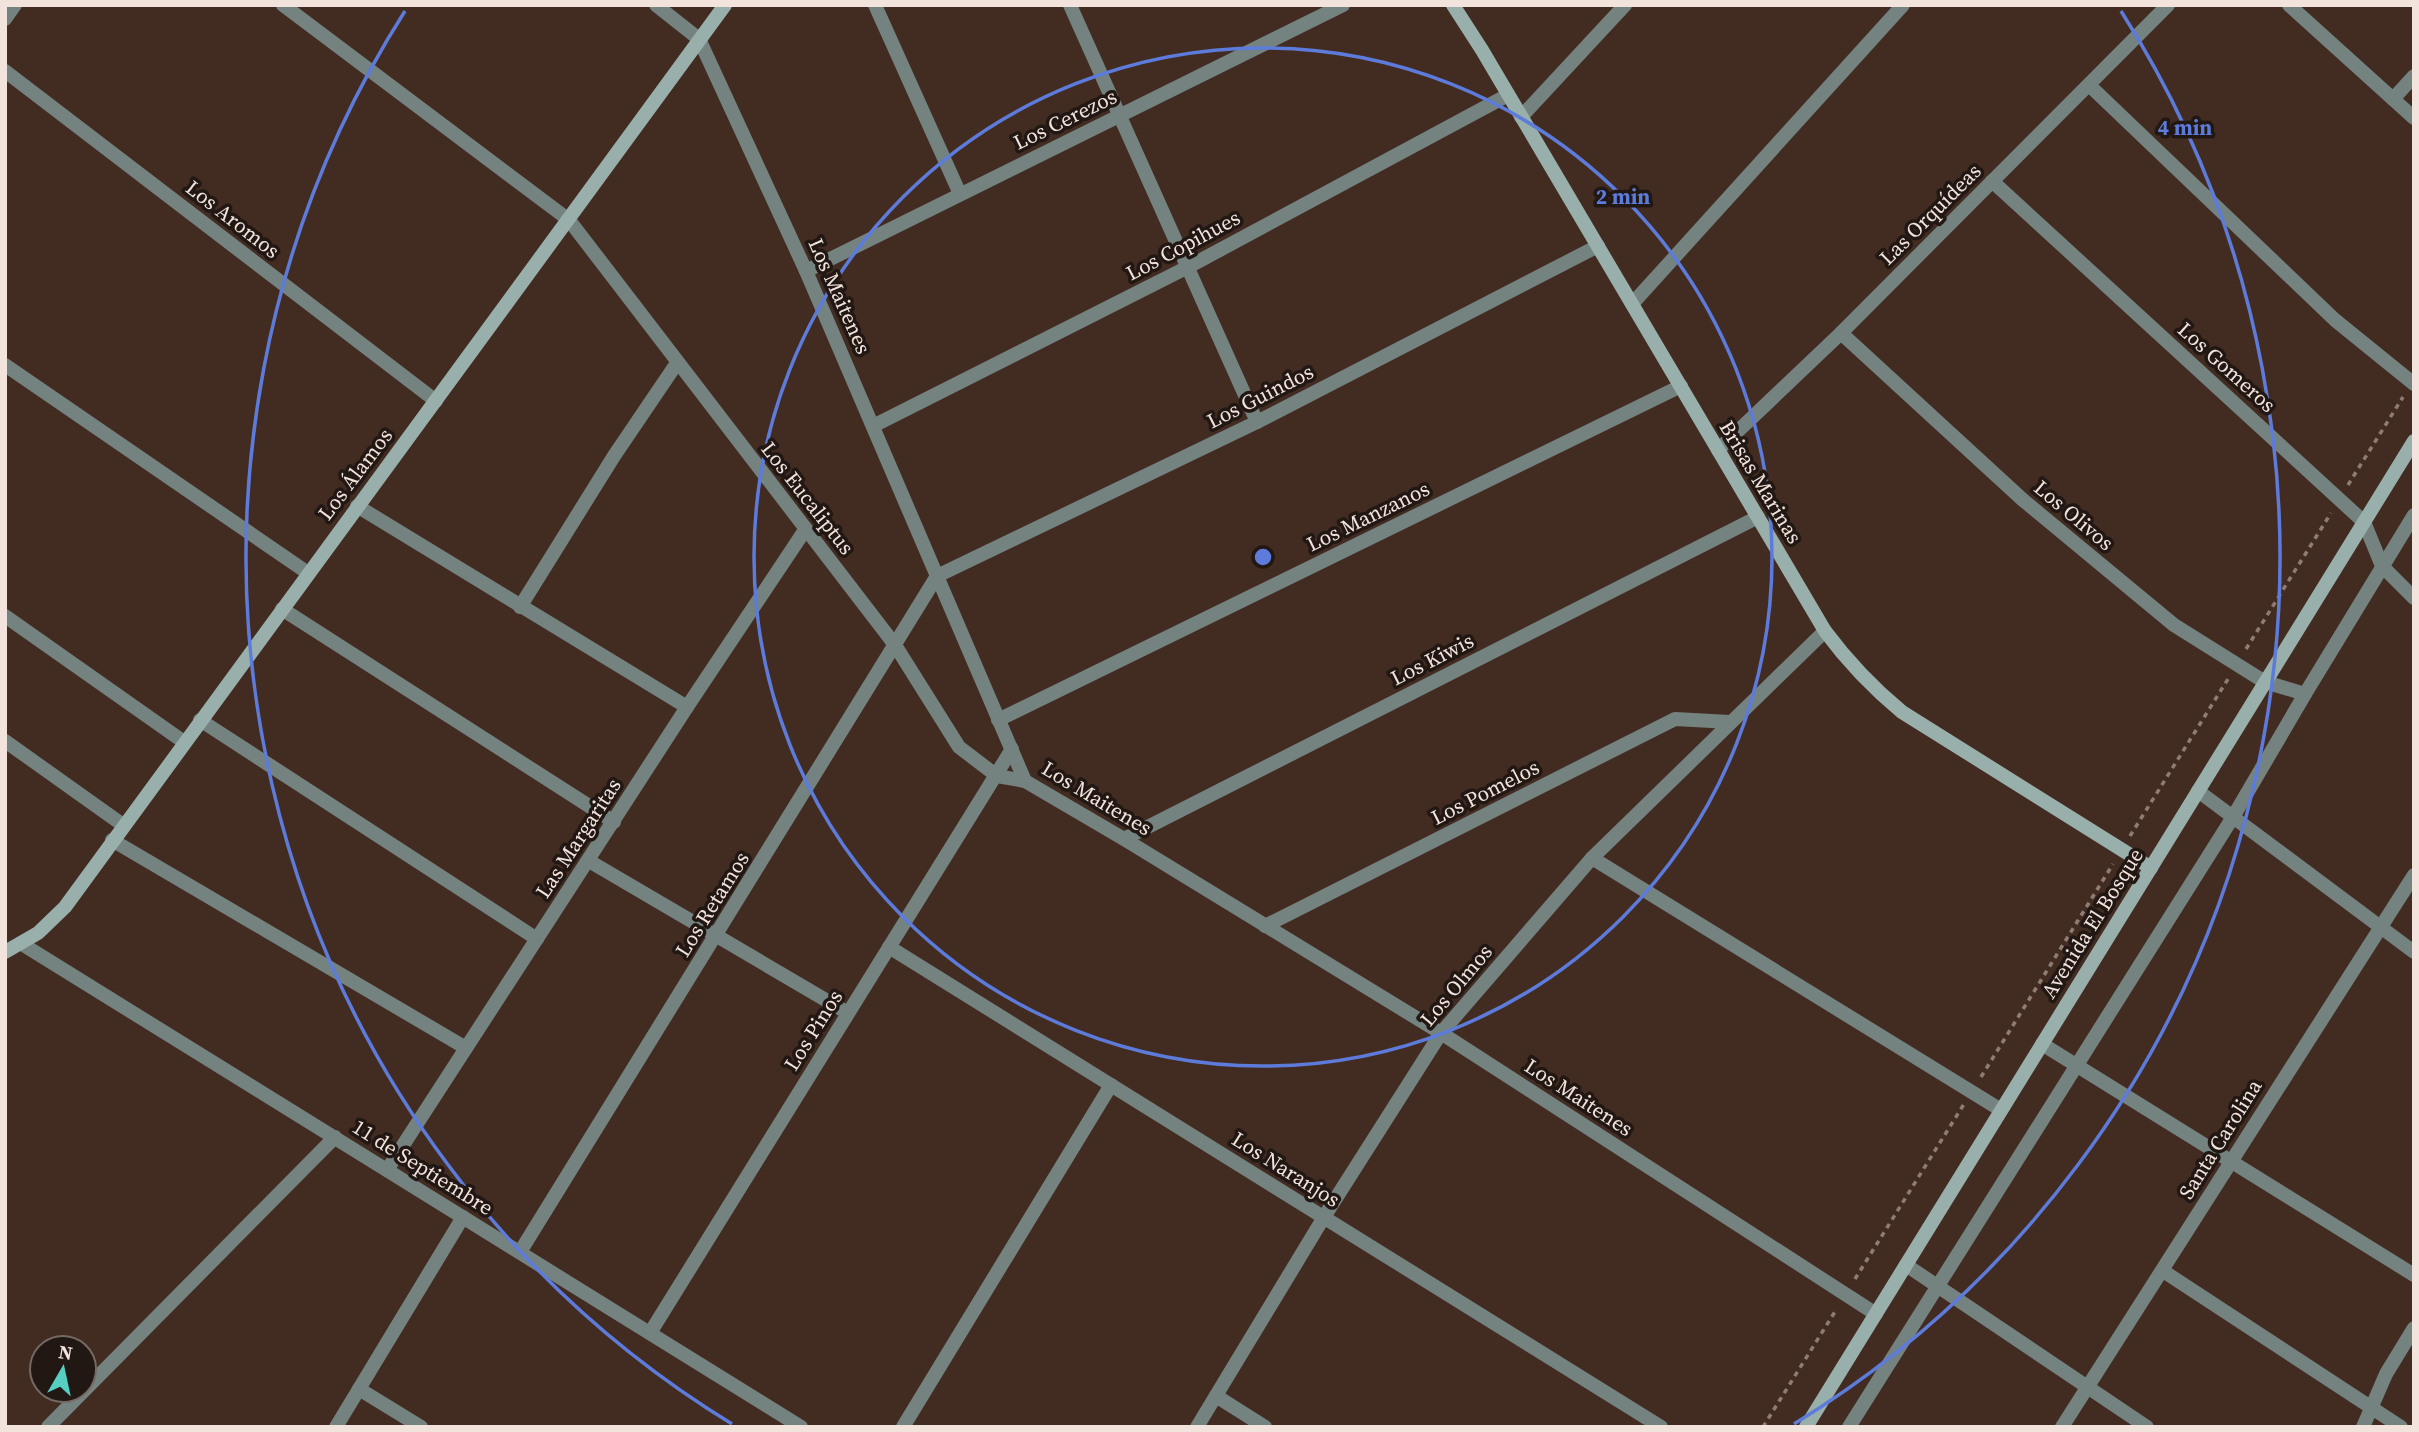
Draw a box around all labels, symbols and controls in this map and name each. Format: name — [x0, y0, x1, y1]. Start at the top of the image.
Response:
street label: Los Cerezos — [1008, 82, 1122, 156]
text: 4 min — [2158, 113, 2212, 142]
street label: Las Orquídeas — [1873, 157, 1987, 271]
street label: Los Aromos — [180, 173, 286, 265]
text: 2 min — [1596, 182, 1650, 211]
street label: Los Copihues — [1121, 203, 1245, 287]
street label: Los Maitenes — [802, 234, 878, 358]
street label: Los Gomeros — [2172, 315, 2282, 419]
street label: Los Guindos — [1202, 357, 1318, 435]
street label: Brisas Marinas — [1713, 415, 1809, 549]
street label: Los Álamos — [311, 422, 399, 526]
street label: Los Eucaliptus — [755, 435, 861, 561]
street label: Los Olivos — [2028, 473, 2120, 557]
street label: Los Manzanos — [1302, 474, 1434, 558]
centre of rings — [1251, 545, 1275, 569]
street label: Los Kiwis — [1386, 626, 1478, 692]
street label: Los Pomelos — [1426, 752, 1544, 832]
street label: Los Maitenes — [1037, 754, 1157, 842]
street label: Las Margaritas — [528, 772, 628, 904]
street label: Avenida El Bosque — [2034, 842, 2150, 1004]
street label: Los Retamos — [668, 846, 756, 962]
street label: Los Olmos — [1413, 938, 1499, 1032]
street label: Los Pinos — [777, 984, 849, 1076]
street label: Los Maitenes — [1519, 1051, 1639, 1143]
street label: Santa Carolina — [2172, 1073, 2269, 1204]
street label: 11 de Septiembre — [347, 1112, 499, 1222]
street label: Los Naranjos — [1226, 1124, 1346, 1214]
north arrow — [28, 1334, 98, 1404]
text: N — [57, 1338, 75, 1366]

